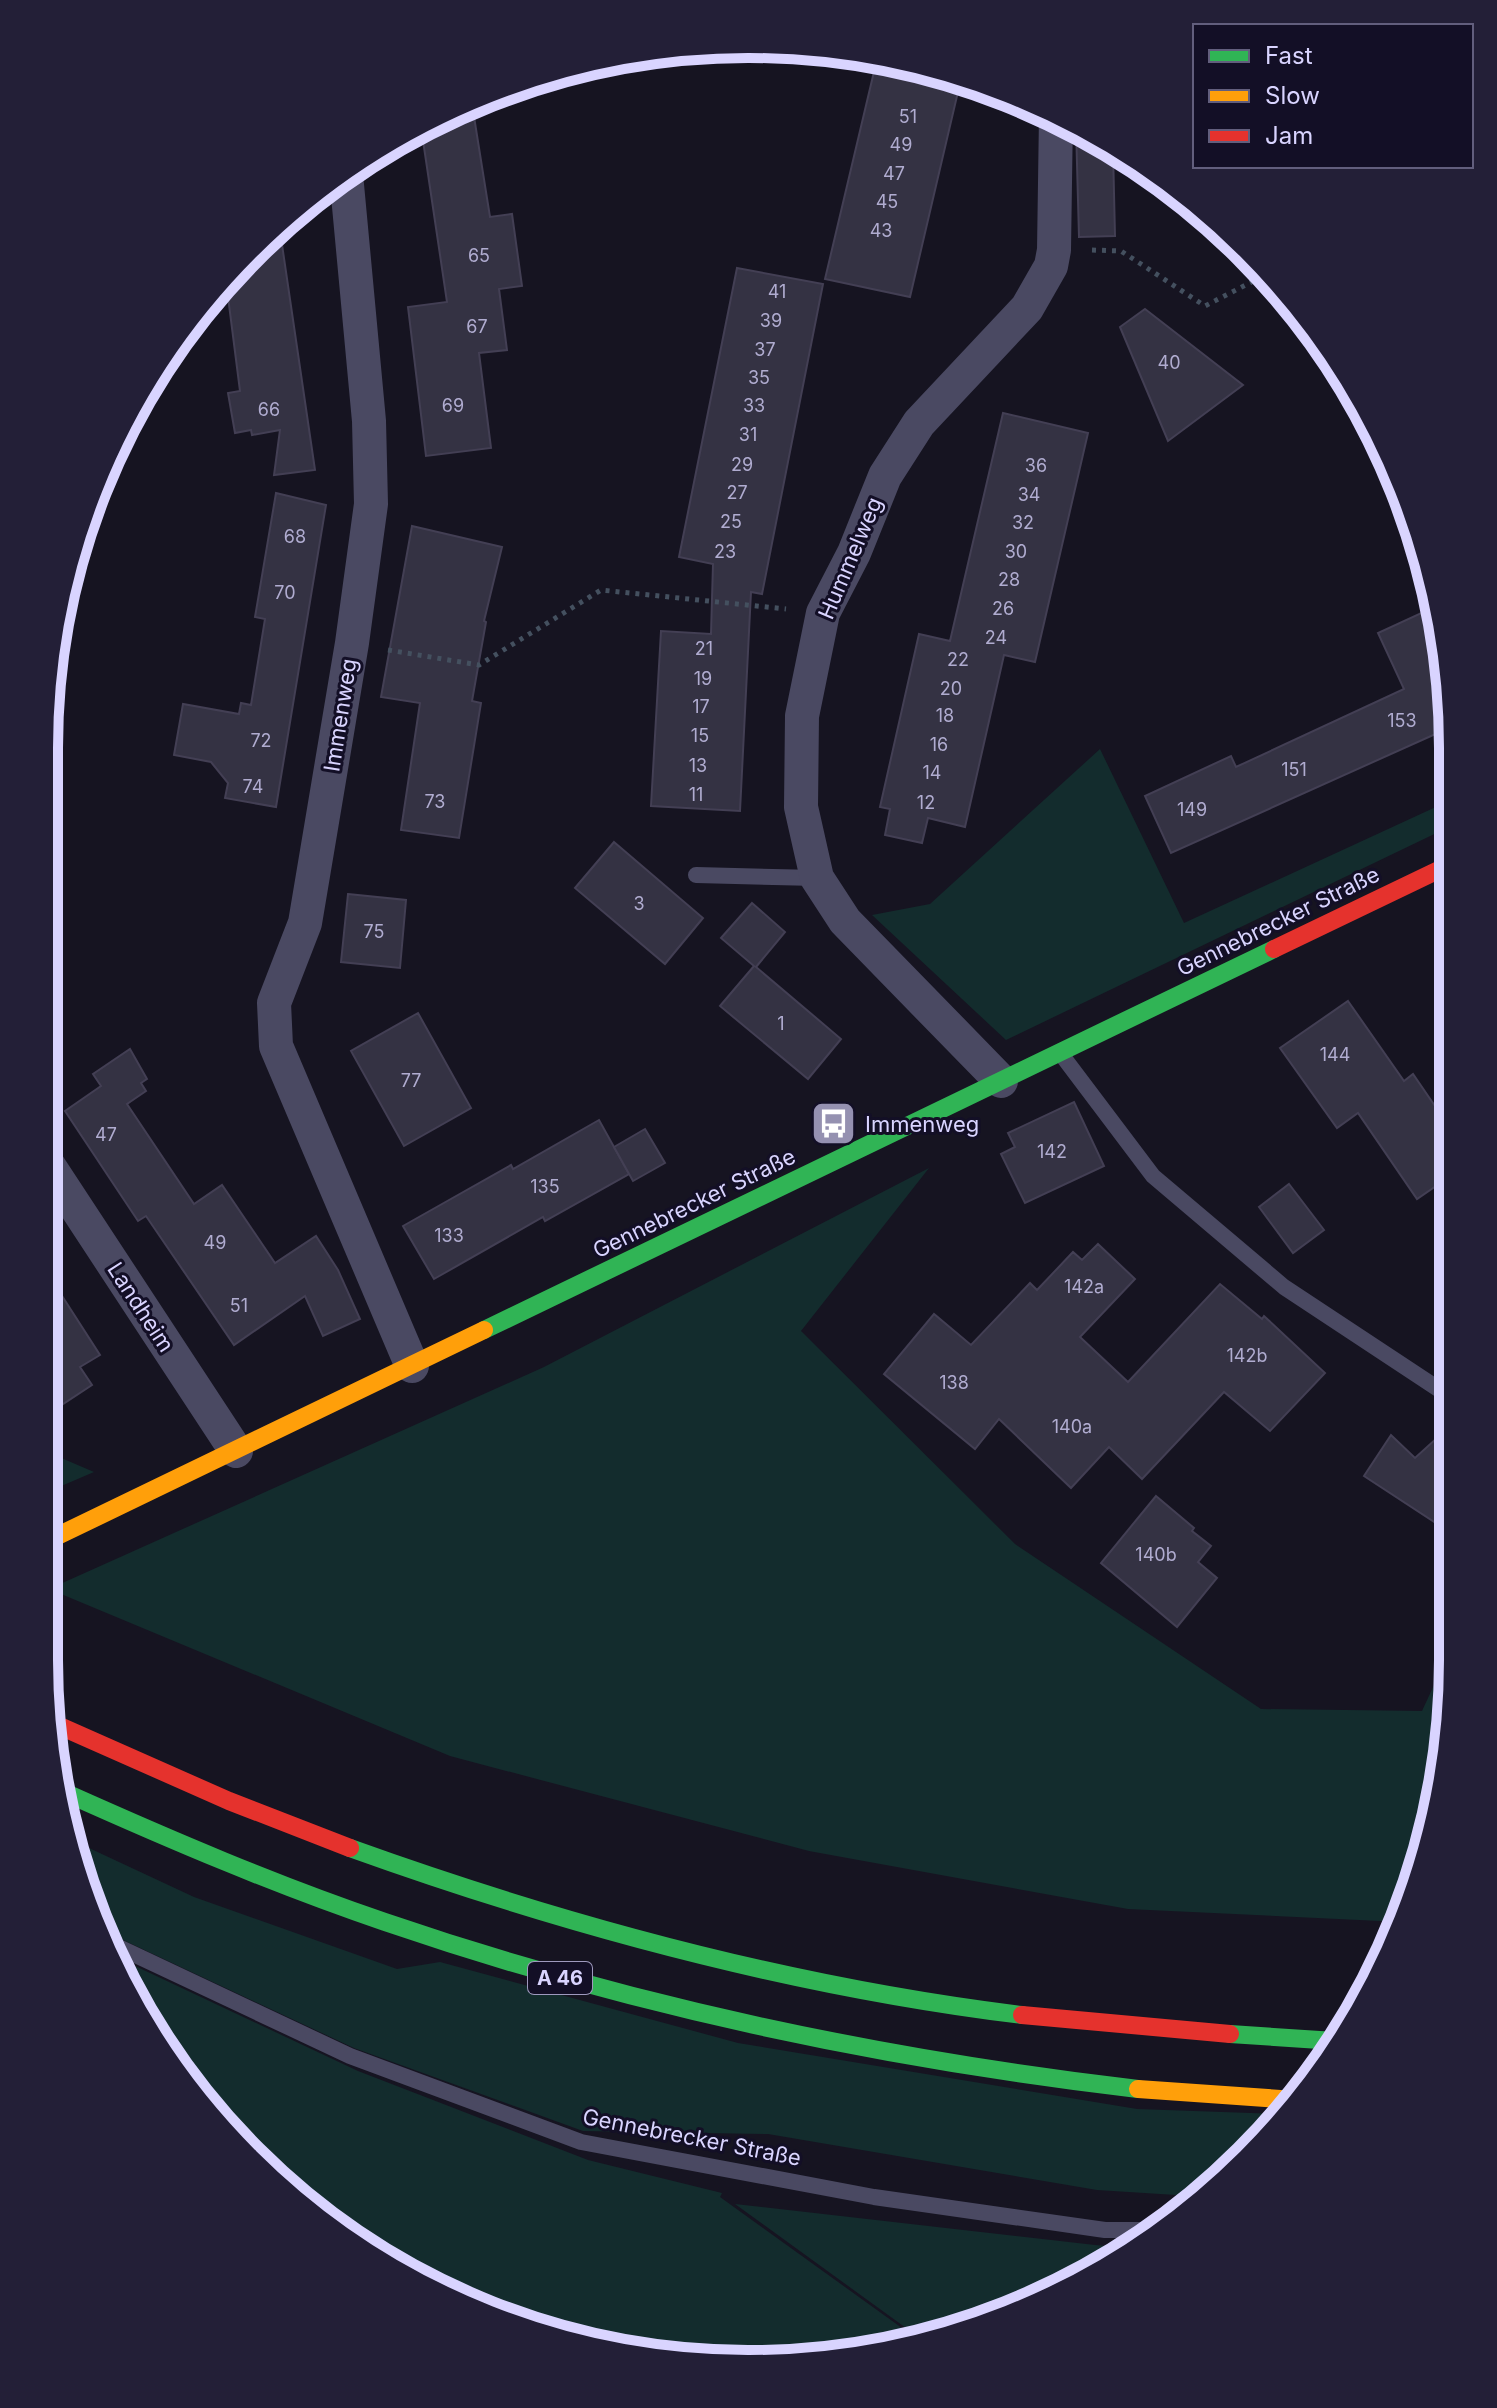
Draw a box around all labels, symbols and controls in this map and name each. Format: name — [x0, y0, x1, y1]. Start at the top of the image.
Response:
legend — [1193, 24, 1473, 168]
text: Fast — [1265, 41, 1313, 70]
text: Slow — [1265, 81, 1320, 110]
house number: 51 — [899, 106, 917, 127]
text: Jam — [1265, 121, 1313, 150]
house number: 49 — [890, 134, 912, 155]
house number: 47 — [883, 163, 905, 184]
house number: 45 — [876, 191, 898, 212]
house number: 43 — [870, 220, 892, 241]
house number: 65 — [468, 245, 490, 266]
house number: 41 — [768, 281, 786, 302]
house number: 39 — [760, 310, 782, 331]
house number: 67 — [466, 316, 488, 337]
house number: 37 — [754, 339, 776, 360]
house number: 40 — [1158, 352, 1180, 373]
house number: 35 — [748, 367, 770, 388]
house number: 69 — [442, 395, 464, 416]
house number: 33 — [743, 395, 765, 416]
house number: 66 — [258, 399, 280, 420]
house number: 31 — [739, 424, 757, 445]
house number: 29 — [731, 454, 753, 475]
house number: 36 — [1025, 455, 1047, 476]
house number: 27 — [726, 482, 748, 503]
house number: 34 — [1018, 484, 1040, 505]
street label: Hummelweg — [813, 493, 887, 623]
house number: 25 — [720, 511, 742, 532]
house number: 32 — [1012, 512, 1034, 533]
house number: 68 — [284, 526, 306, 547]
house number: 23 — [714, 541, 736, 562]
house number: 30 — [1005, 541, 1027, 562]
house number: 28 — [998, 569, 1020, 590]
house number: 70 — [274, 582, 296, 603]
house number: 26 — [992, 598, 1014, 619]
house number: 24 — [985, 627, 1007, 648]
house number: 21 — [695, 638, 713, 659]
house number: 22 — [947, 649, 969, 670]
street label: Immenweg — [318, 657, 362, 773]
house number: 19 — [694, 668, 712, 689]
house number: 20 — [940, 678, 962, 699]
house number: 17 — [692, 696, 710, 717]
house number: 18 — [936, 705, 954, 726]
house number: 153 — [1387, 710, 1417, 731]
house number: 15 — [691, 725, 709, 746]
house number: 72 — [250, 730, 272, 751]
house number: 16 — [930, 734, 948, 755]
house number: 13 — [689, 755, 707, 776]
house number: 151 — [1281, 759, 1307, 780]
house number: 14 — [923, 762, 941, 783]
house number: 74 — [243, 776, 263, 797]
house number: 11 — [689, 784, 703, 805]
house number: 73 — [424, 791, 446, 812]
house number: 12 — [917, 792, 935, 813]
house number: 149 — [1177, 799, 1207, 820]
street label: Gennebrecker Straße — [1173, 861, 1383, 981]
house number: 3 — [633, 893, 645, 914]
house number: 75 — [364, 921, 384, 942]
house number: 1 — [777, 1013, 785, 1034]
house number: 144 — [1320, 1044, 1350, 1065]
house number: 77 — [401, 1070, 421, 1091]
bus stop icon: Immenweg — [810, 1100, 858, 1148]
place label: Immenweg — [865, 1111, 979, 1137]
house number: 47 — [95, 1124, 117, 1145]
house number: 142 — [1037, 1141, 1067, 1162]
street label: Gennebrecker Straße — [589, 1143, 799, 1263]
house number: 135 — [530, 1176, 560, 1197]
house number: 133 — [434, 1225, 464, 1246]
house number: 49 — [204, 1232, 226, 1253]
street label: Landheim — [102, 1257, 180, 1357]
house number: 142a — [1064, 1276, 1104, 1297]
house number: 51 — [230, 1295, 248, 1316]
house number: 142b — [1227, 1345, 1267, 1366]
house number: 138 — [939, 1372, 969, 1393]
house number: 140a — [1052, 1416, 1092, 1437]
house number: 140b — [1135, 1544, 1177, 1565]
road number: A 46 — [528, 1962, 592, 1994]
street label: Gennebrecker Straße — [581, 2103, 803, 2171]

